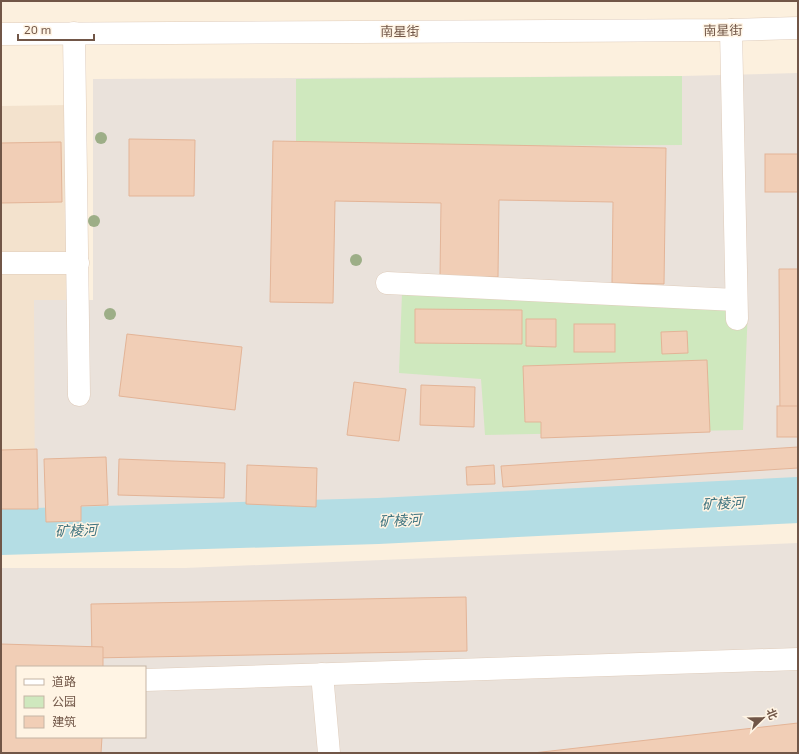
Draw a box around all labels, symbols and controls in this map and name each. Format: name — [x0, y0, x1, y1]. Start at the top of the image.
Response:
scale bar — [18, 16, 94, 42]
text: 20 m — [24, 22, 51, 36]
street label: 南星街 — [703, 22, 743, 38]
street label: 南星街 — [380, 23, 420, 39]
water label: 矿棱河 — [702, 493, 747, 513]
water label: 矿棱河 — [379, 510, 424, 530]
water label: 矿棱河 — [55, 521, 100, 539]
legend — [16, 666, 146, 738]
text: 道路 — [52, 674, 76, 688]
text: 公园 — [52, 694, 76, 708]
north arrow — [743, 698, 783, 738]
text: 北 — [765, 706, 781, 721]
text: 建筑 — [52, 714, 76, 728]

